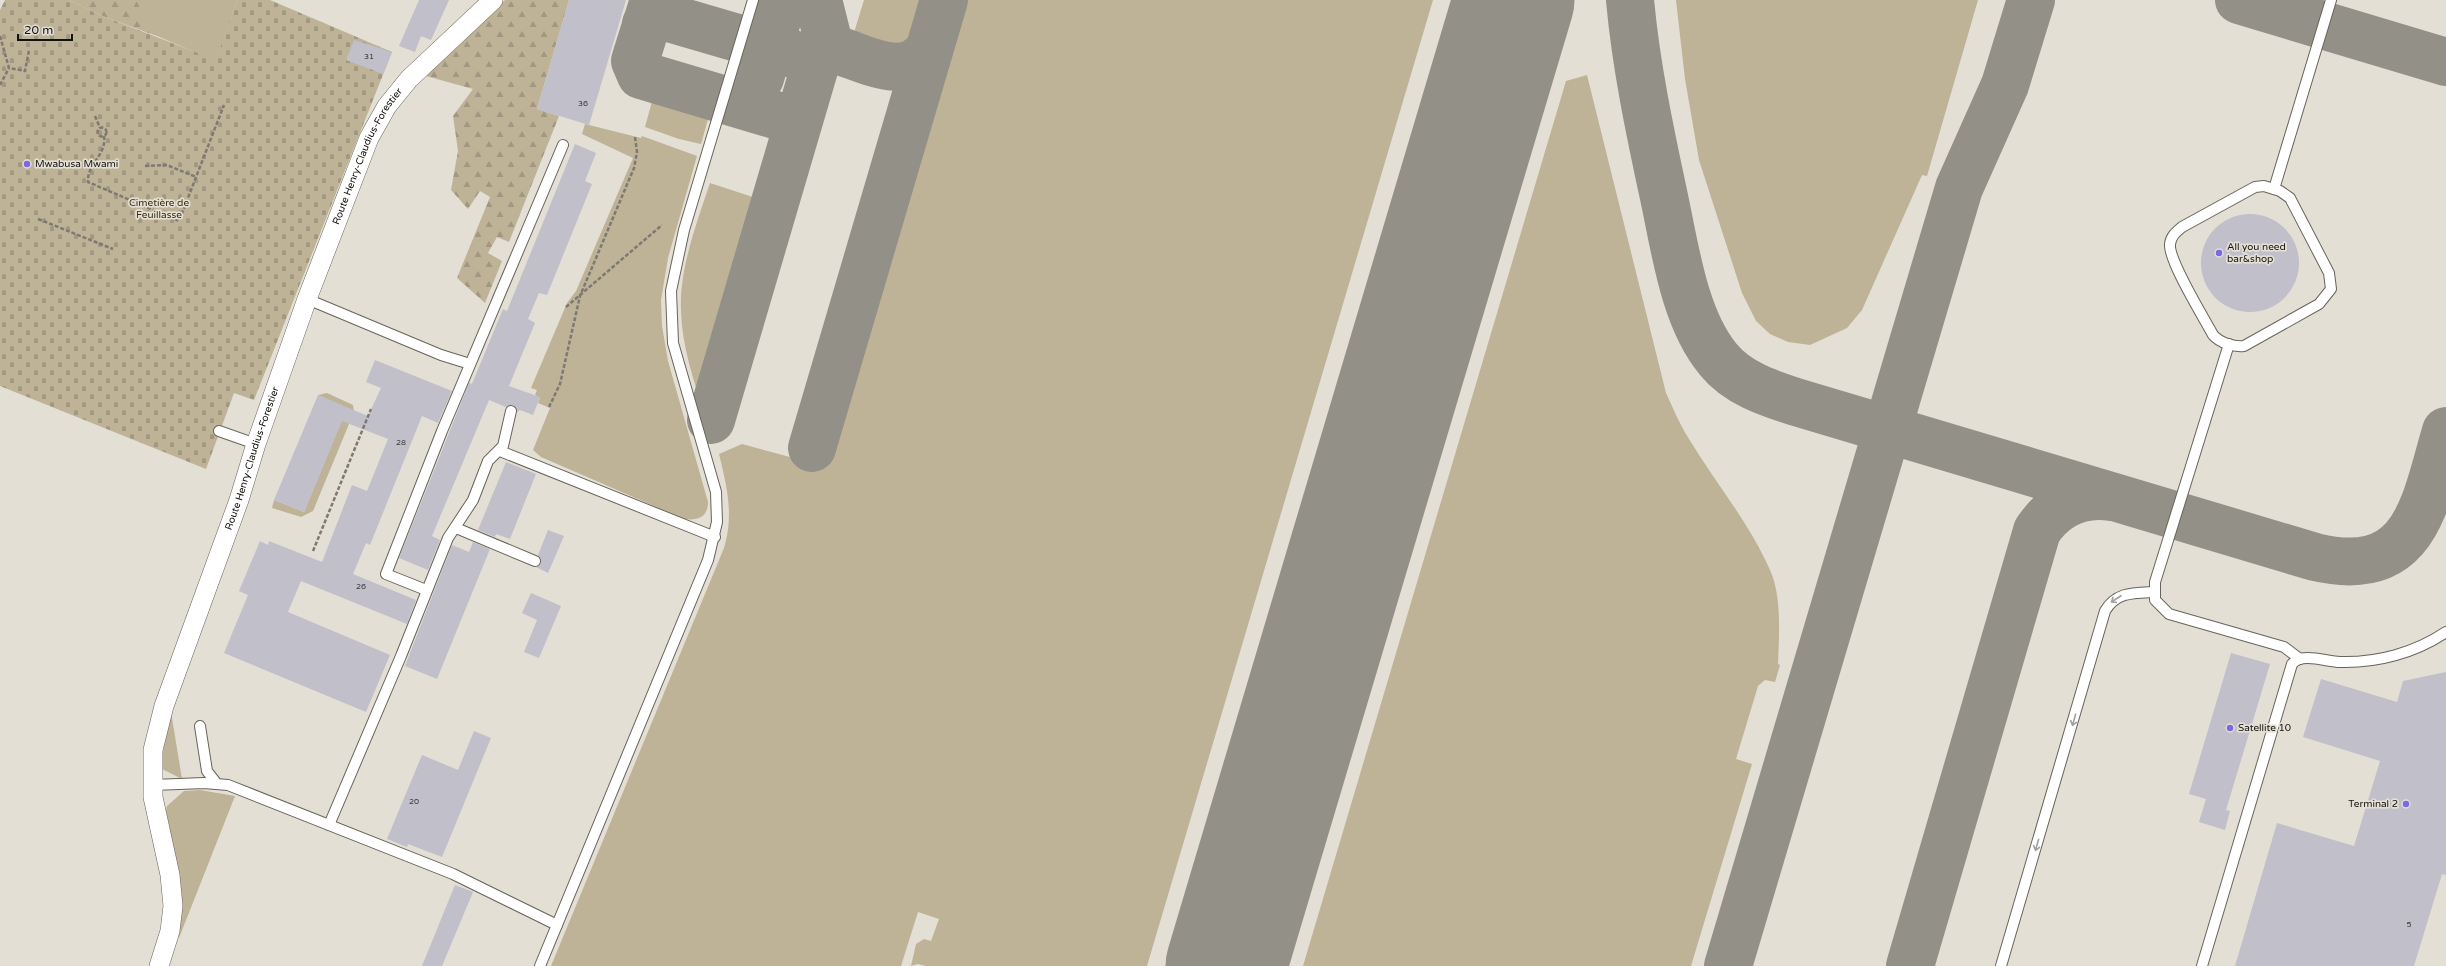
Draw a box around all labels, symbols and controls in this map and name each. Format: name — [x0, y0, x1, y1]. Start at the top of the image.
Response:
scale bar — [18, 16, 72, 42]
text: 20 m — [24, 23, 53, 37]
house number: 31 — [364, 52, 374, 61]
street label: Route Henry-Claudius-Forestier — [330, 86, 405, 226]
house number: 36 — [578, 99, 588, 108]
place label: Mwabusa Mwami — [35, 158, 118, 170]
marker: Mwabusa Mwami — [22, 159, 32, 169]
park label: Cimetière de Feuillasse — [129, 197, 189, 221]
place label: All you need bar&shop — [2227, 241, 2286, 265]
marker: All you need bar&shop — [2214, 248, 2224, 258]
street label: Route Henry-Claudius-Forestier — [223, 385, 282, 532]
house number: 28 — [396, 438, 406, 447]
house number: 26 — [356, 582, 366, 591]
one-way arrow — [2111, 595, 2122, 603]
one-way arrow — [2070, 713, 2077, 726]
place label: Satellite 10 — [2238, 722, 2291, 734]
marker: Satellite 10 — [2225, 723, 2235, 733]
house number: 20 — [409, 797, 419, 806]
place label: Terminal 2 — [2348, 798, 2398, 810]
marker: Terminal 2 — [2401, 799, 2411, 809]
one-way arrow — [2033, 838, 2040, 851]
house number: 5 — [2406, 920, 2412, 929]

